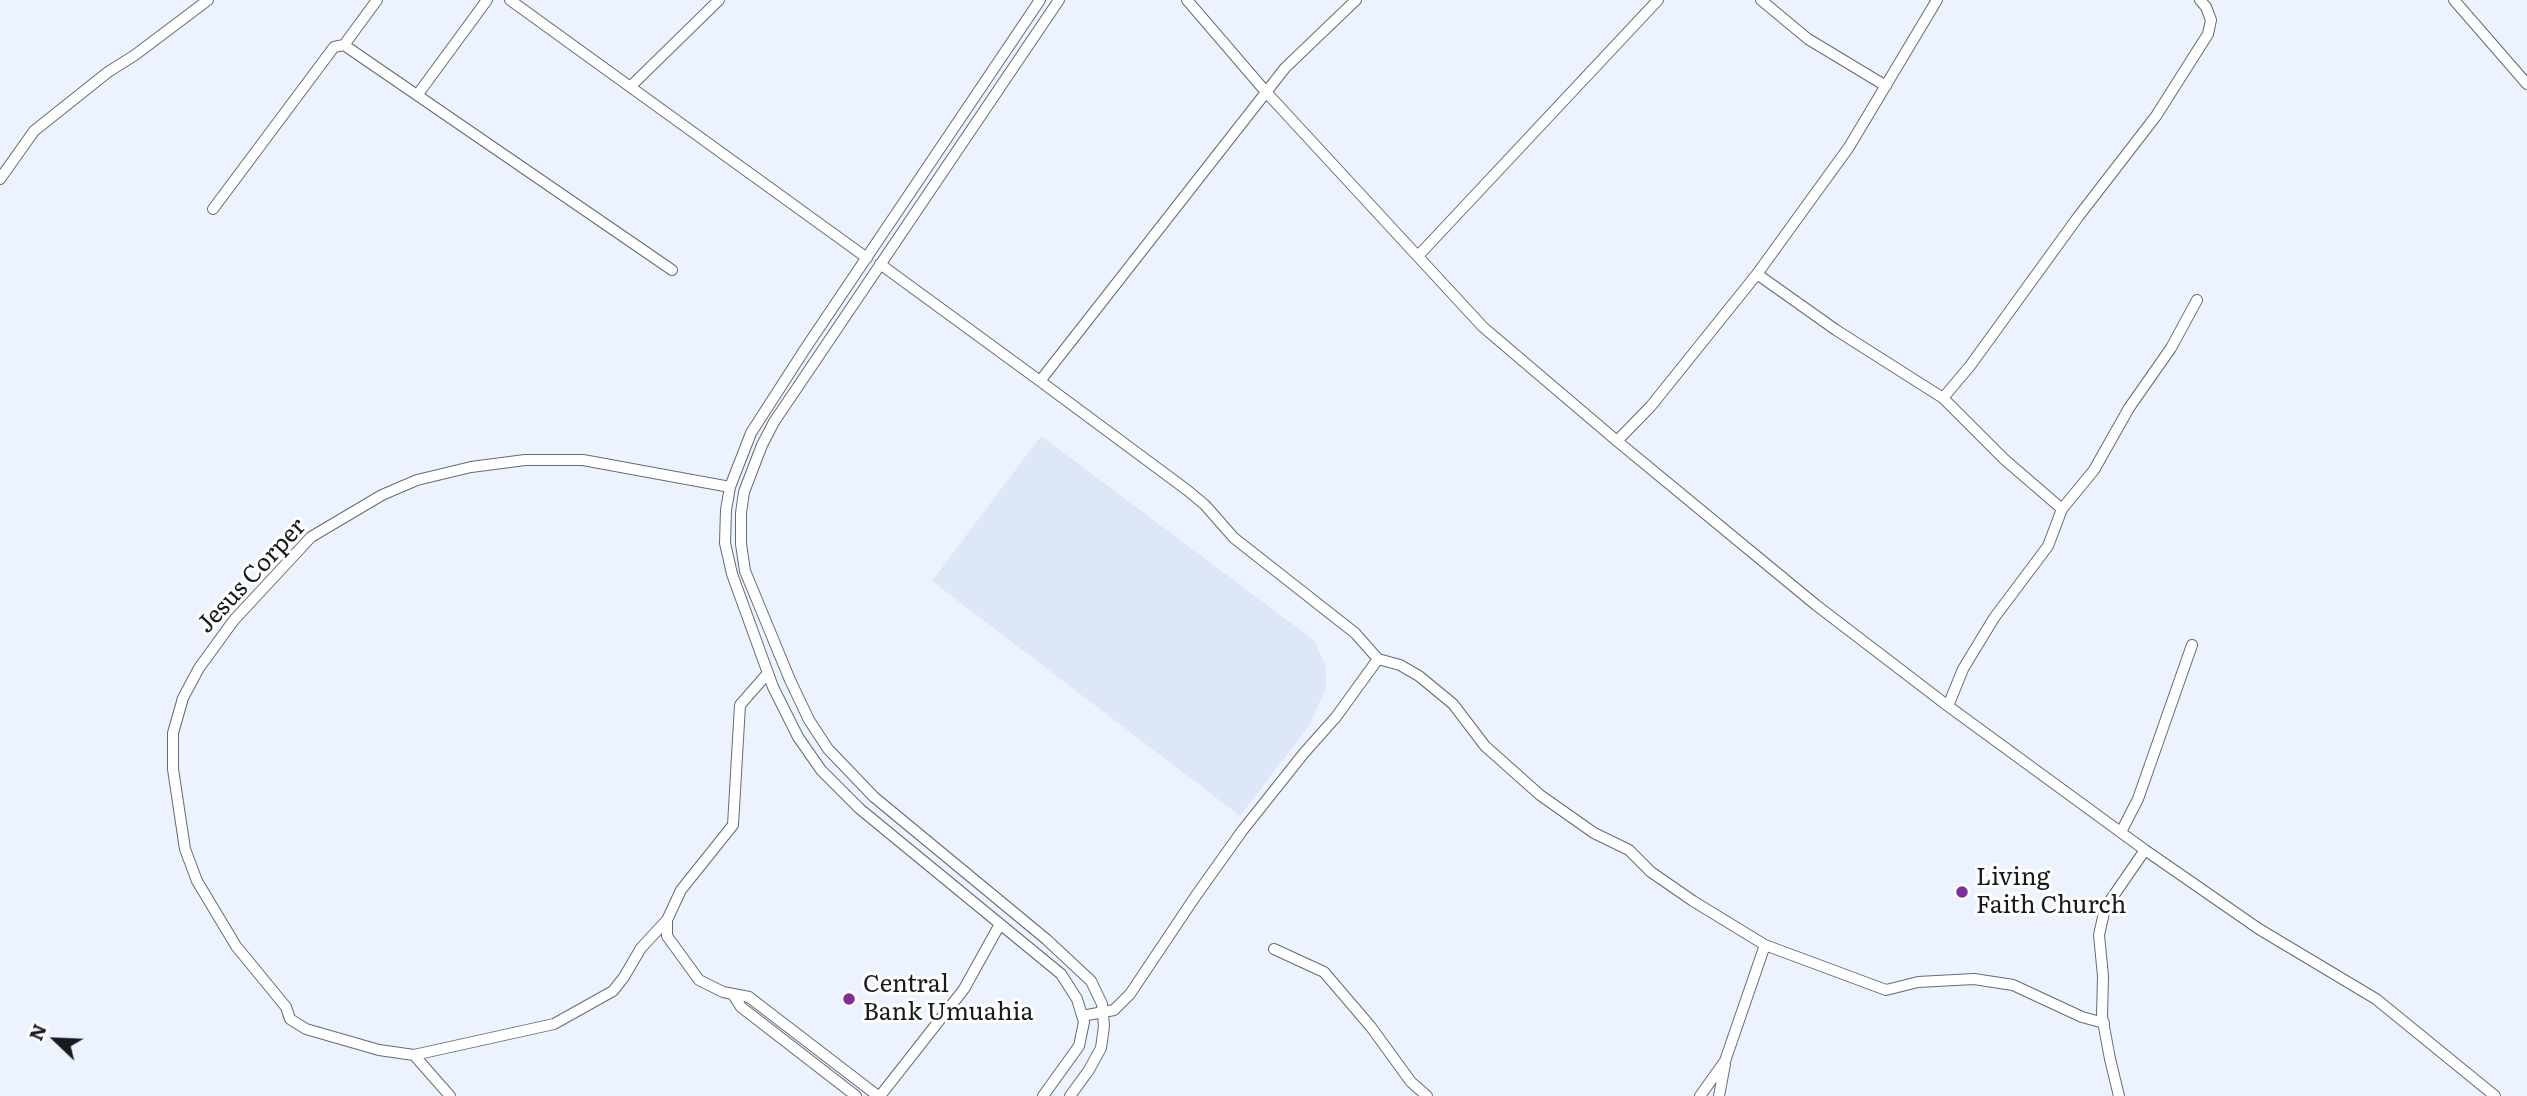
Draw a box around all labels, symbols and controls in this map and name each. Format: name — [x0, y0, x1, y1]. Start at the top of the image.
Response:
street label: Jesus Corper — [192, 513, 312, 639]
place label: Living Faith Church — [1976, 864, 2126, 920]
marker: Living Faith Church — [1954, 884, 1970, 900]
place label: Central Bank Umuahia — [863, 971, 1033, 1027]
marker: Central Bank Umuahia — [841, 991, 857, 1007]
north arrow — [21, 1005, 91, 1075]
text: N — [21, 1019, 53, 1045]

